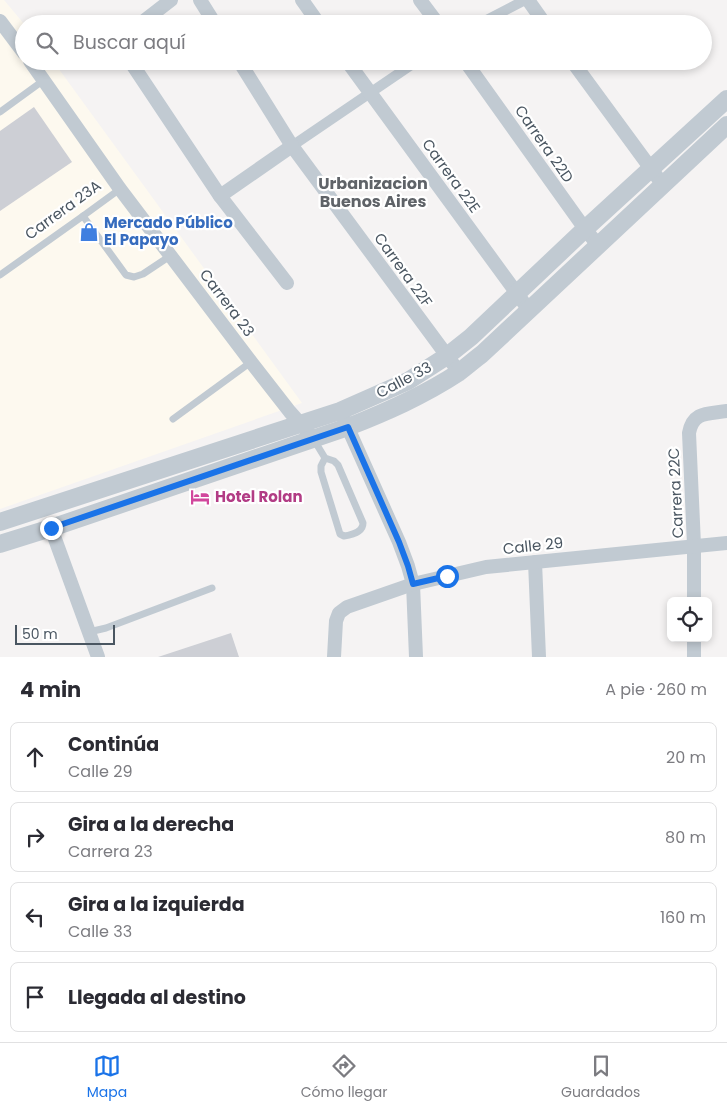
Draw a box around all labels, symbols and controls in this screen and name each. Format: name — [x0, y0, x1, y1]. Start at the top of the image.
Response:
search box — [15, 15, 712, 70]
icon: search — [33, 29, 61, 57]
text: Buscar aquí — [73, 29, 186, 56]
street label: Carrera 22D — [510, 101, 579, 187]
street label: Carrera 22E — [417, 134, 485, 217]
district label: Urbanizacion Buenos Aires — [318, 172, 428, 213]
street label: Carrera 23A — [20, 175, 105, 244]
place label: Mercado Público El Papayo — [104, 212, 233, 250]
shop icon: Mercado Público El Papayo — [78, 221, 100, 243]
street label: Carrera 22F — [369, 228, 438, 311]
street label: Carrera 23 — [195, 265, 260, 341]
street label: Calle 33 — [372, 356, 435, 403]
street label: Carrera 22C — [663, 447, 688, 539]
hotel icon: Hotel Rolan — [189, 486, 211, 508]
place label: Hotel Rolan — [215, 486, 303, 507]
route end — [40, 517, 63, 540]
street label: Calle 29 — [502, 532, 564, 559]
route start — [436, 565, 459, 588]
map controls — [667, 597, 712, 642]
button: locate — [667, 597, 712, 642]
scale bar — [15, 622, 115, 645]
text: 50 m — [22, 624, 58, 644]
text: 4 min — [20, 675, 81, 704]
text: A pie · 260 m — [605, 678, 707, 701]
text: Continúa — [68, 731, 159, 758]
icon: ahead — [21, 743, 49, 771]
text: 20 m — [666, 746, 706, 769]
text: Calle 29 — [68, 760, 133, 783]
text: Gira a la derecha — [68, 811, 234, 838]
icon: right — [21, 823, 49, 851]
text: 80 m — [665, 826, 706, 849]
text: Carrera 23 — [68, 840, 153, 863]
text: Gira a la izquierda — [68, 891, 245, 918]
icon: left — [21, 903, 49, 931]
text: 160 m — [660, 906, 706, 929]
text: Calle 33 — [68, 920, 132, 943]
icon: arrive — [21, 983, 49, 1011]
text: Llegada al destino — [68, 984, 246, 1011]
tab: Mapa — [87, 1052, 127, 1103]
tab: Cómo llegar — [301, 1052, 387, 1103]
tab: Guardados — [561, 1052, 640, 1103]

